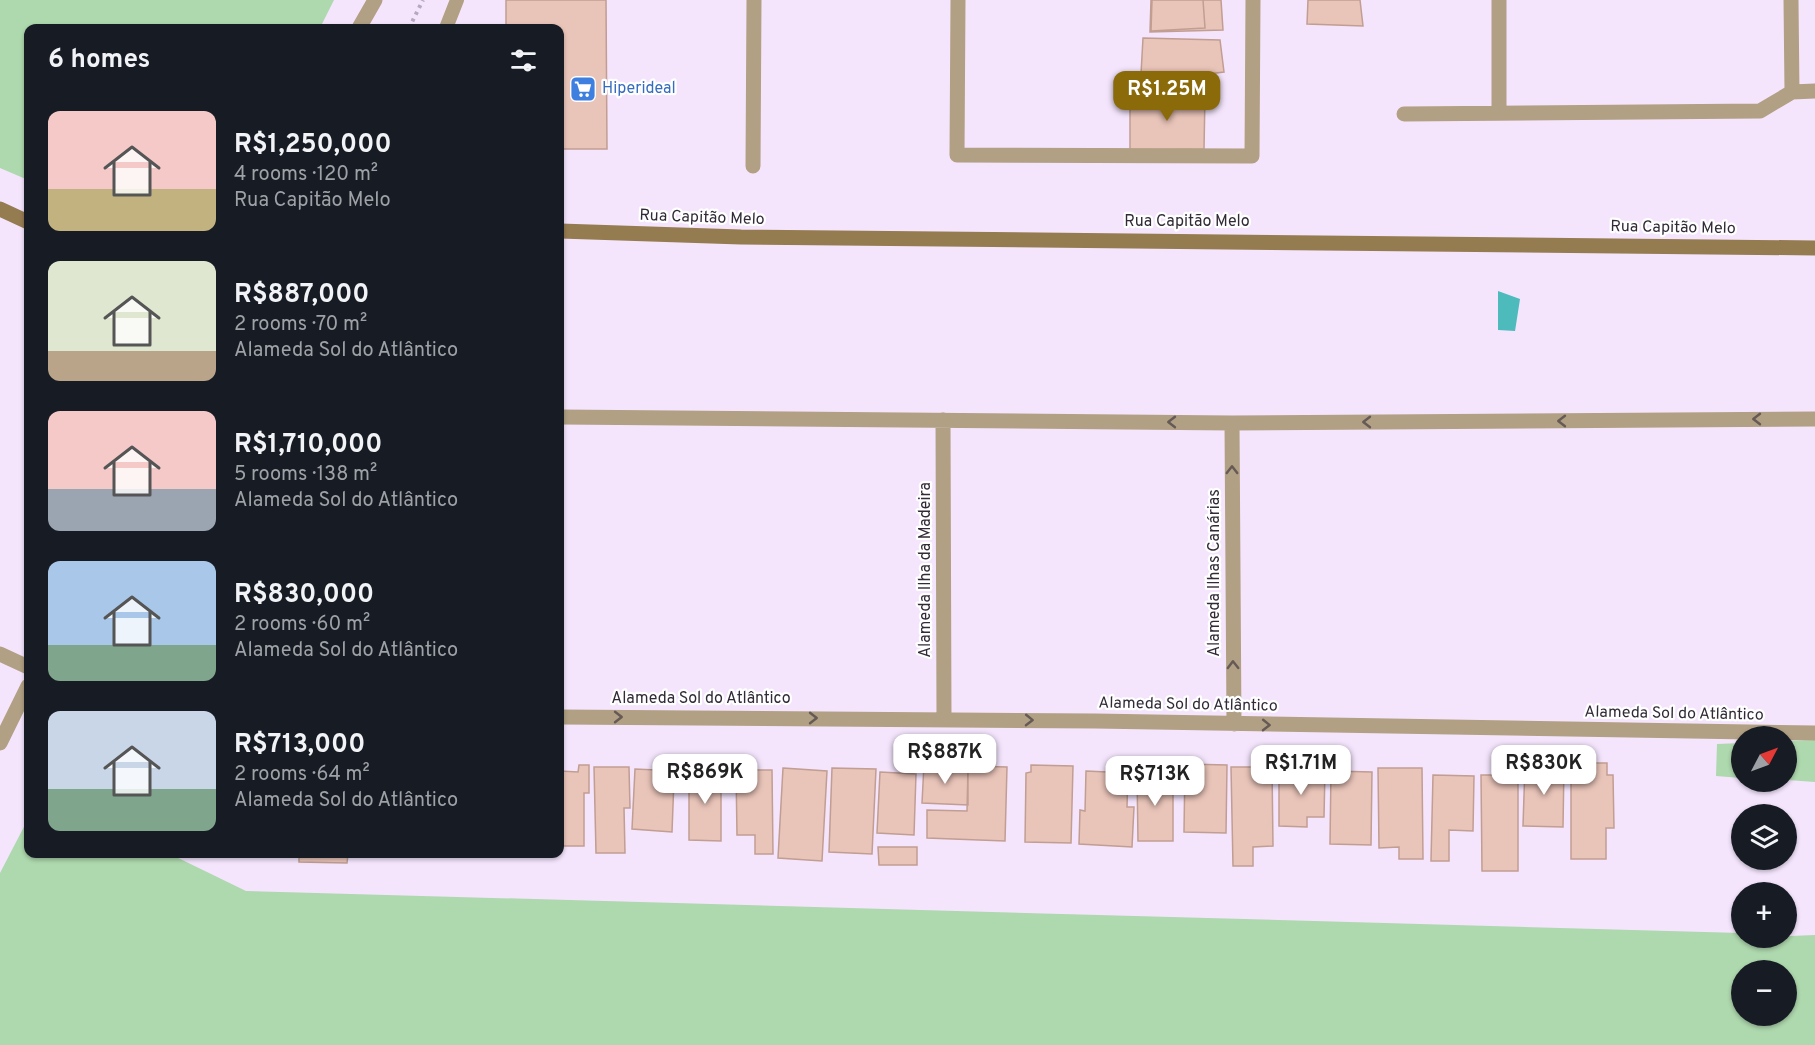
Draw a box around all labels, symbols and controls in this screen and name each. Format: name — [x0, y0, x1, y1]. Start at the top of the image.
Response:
text: 6 homes — [48, 44, 150, 77]
icon: filters — [507, 44, 540, 77]
pin: R$1.25M — [1112, 71, 1222, 122]
supermarket icon: Hiperideal — [568, 74, 598, 104]
text: R$1.25M — [1127, 77, 1207, 103]
place label: Hiperideal — [602, 79, 676, 99]
text: R$1,250,000 — [234, 129, 392, 162]
icon: home — [96, 135, 168, 207]
text: 4 rooms · 120 m² — [234, 162, 378, 188]
text: Rua Capitão Melo — [234, 188, 391, 214]
street label: Rua Capitão Melo — [639, 206, 765, 230]
street label: Rua Capitão Melo — [1124, 212, 1250, 232]
street label: Rua Capitão Melo — [1610, 217, 1736, 239]
text: R$887,000 — [234, 279, 369, 312]
icon: home — [96, 285, 168, 357]
text: 2 rooms · 70 m² — [234, 312, 367, 338]
text: Alameda Sol do Atlântico — [234, 338, 458, 364]
one-way arrow — [1752, 413, 1761, 426]
one-way arrow — [1557, 415, 1566, 427]
one-way arrow — [1167, 416, 1176, 428]
one-way arrow — [1362, 416, 1371, 428]
text: R$1,710,000 — [234, 429, 382, 462]
icon: home — [96, 435, 168, 507]
text: 5 rooms · 138 m² — [234, 462, 377, 488]
one-way arrow — [1226, 466, 1238, 475]
street label: Alameda Ilha da Madeira — [916, 482, 936, 658]
text: Alameda Sol do Atlântico — [234, 488, 458, 514]
street label: Alameda Ilhas Canárias — [1205, 489, 1225, 657]
text: R$830,000 — [234, 579, 374, 612]
icon: home — [96, 585, 168, 657]
text: 2 rooms · 60 m² — [234, 612, 370, 638]
text: Alameda Sol do Atlântico — [234, 638, 458, 664]
one-way arrow — [1227, 661, 1239, 670]
street label: Alameda Sol do Atlântico — [611, 689, 791, 709]
street label: Alameda Sol do Atlântico — [1098, 693, 1278, 717]
street label: Alameda Sol do Atlântico — [1584, 702, 1764, 726]
one-way arrow — [613, 711, 622, 723]
one-way arrow — [808, 712, 817, 724]
one-way arrow — [1024, 714, 1033, 726]
one-way arrow — [1261, 718, 1270, 731]
north arrow — [1731, 726, 1797, 792]
map controls — [1731, 726, 1797, 1026]
text: R$713,000 — [234, 729, 365, 762]
pin: R$887K — [896, 734, 994, 785]
icon: home — [96, 735, 168, 807]
text: R$887K — [907, 740, 983, 766]
pin: R$1.71M — [1246, 745, 1356, 796]
pin: R$830K — [1495, 745, 1593, 796]
text: R$1.71M — [1265, 751, 1337, 777]
text: R$830K — [1505, 751, 1583, 777]
pin: R$869K — [656, 754, 754, 805]
pin: R$713K — [1106, 756, 1204, 807]
text: R$869K — [666, 760, 744, 786]
text: 2 rooms · 64 m² — [234, 762, 370, 788]
text: R$713K — [1119, 762, 1191, 788]
text: Alameda Sol do Atlântico — [234, 788, 458, 814]
button: layers — [1731, 804, 1797, 870]
button: + — [1731, 882, 1797, 948]
button: − — [1731, 960, 1797, 1026]

